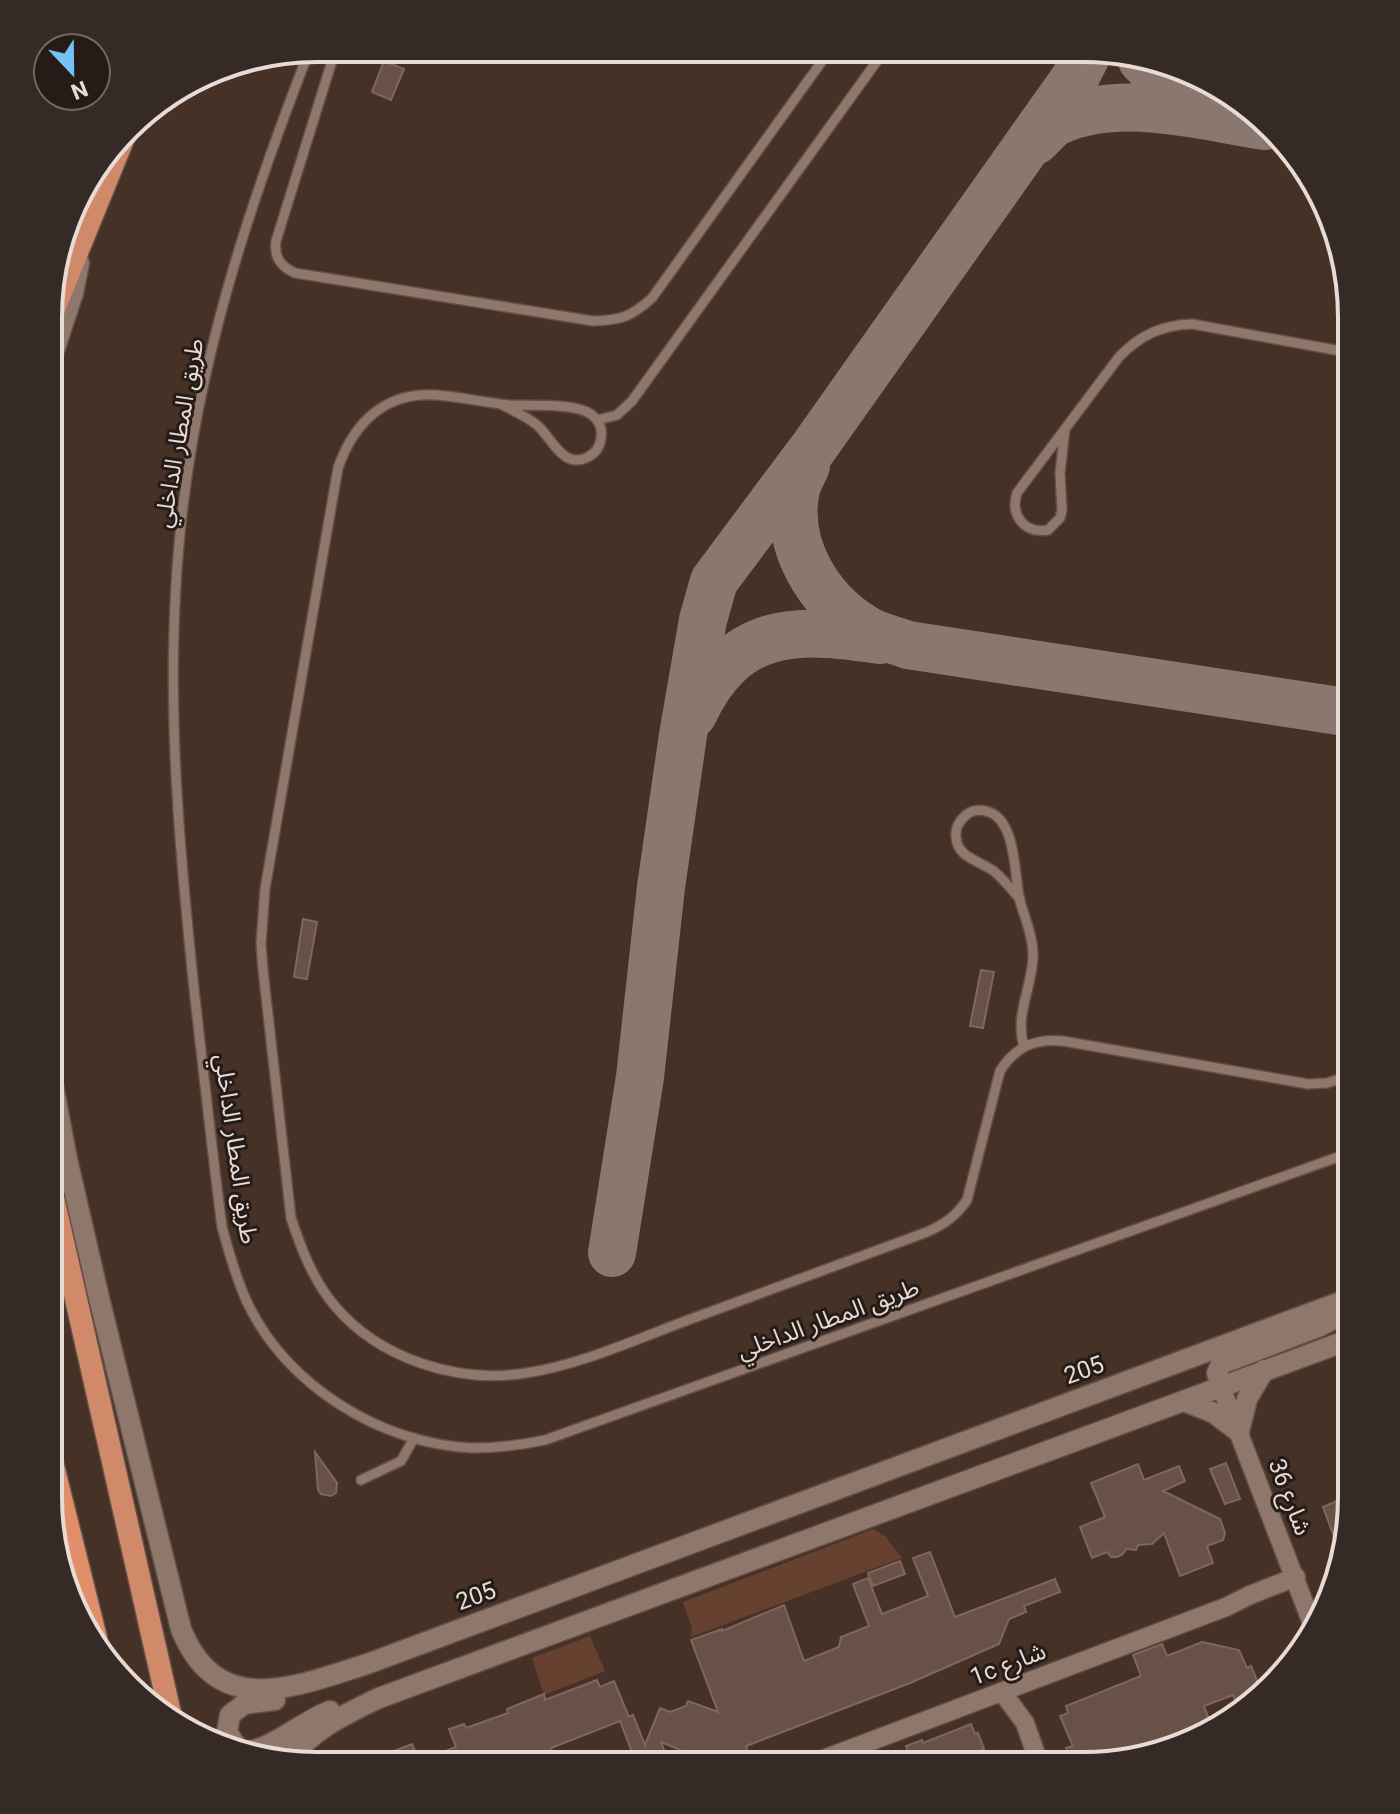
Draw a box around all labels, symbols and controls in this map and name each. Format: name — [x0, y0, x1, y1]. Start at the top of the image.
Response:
north arrow — [32, 32, 112, 112]
text: N — [67, 76, 91, 105]
street label: طريق المطار الداخلي — [149, 336, 214, 531]
street label: طريق المطار الداخلي — [204, 1052, 263, 1246]
street label: طريق المطار الداخلي — [733, 1273, 924, 1369]
street label: 205 — [1060, 1350, 1108, 1390]
street label: شارع 36 — [1260, 1455, 1317, 1540]
street label: 205 — [452, 1576, 500, 1616]
street label: 1c شارع — [966, 1637, 1051, 1694]

